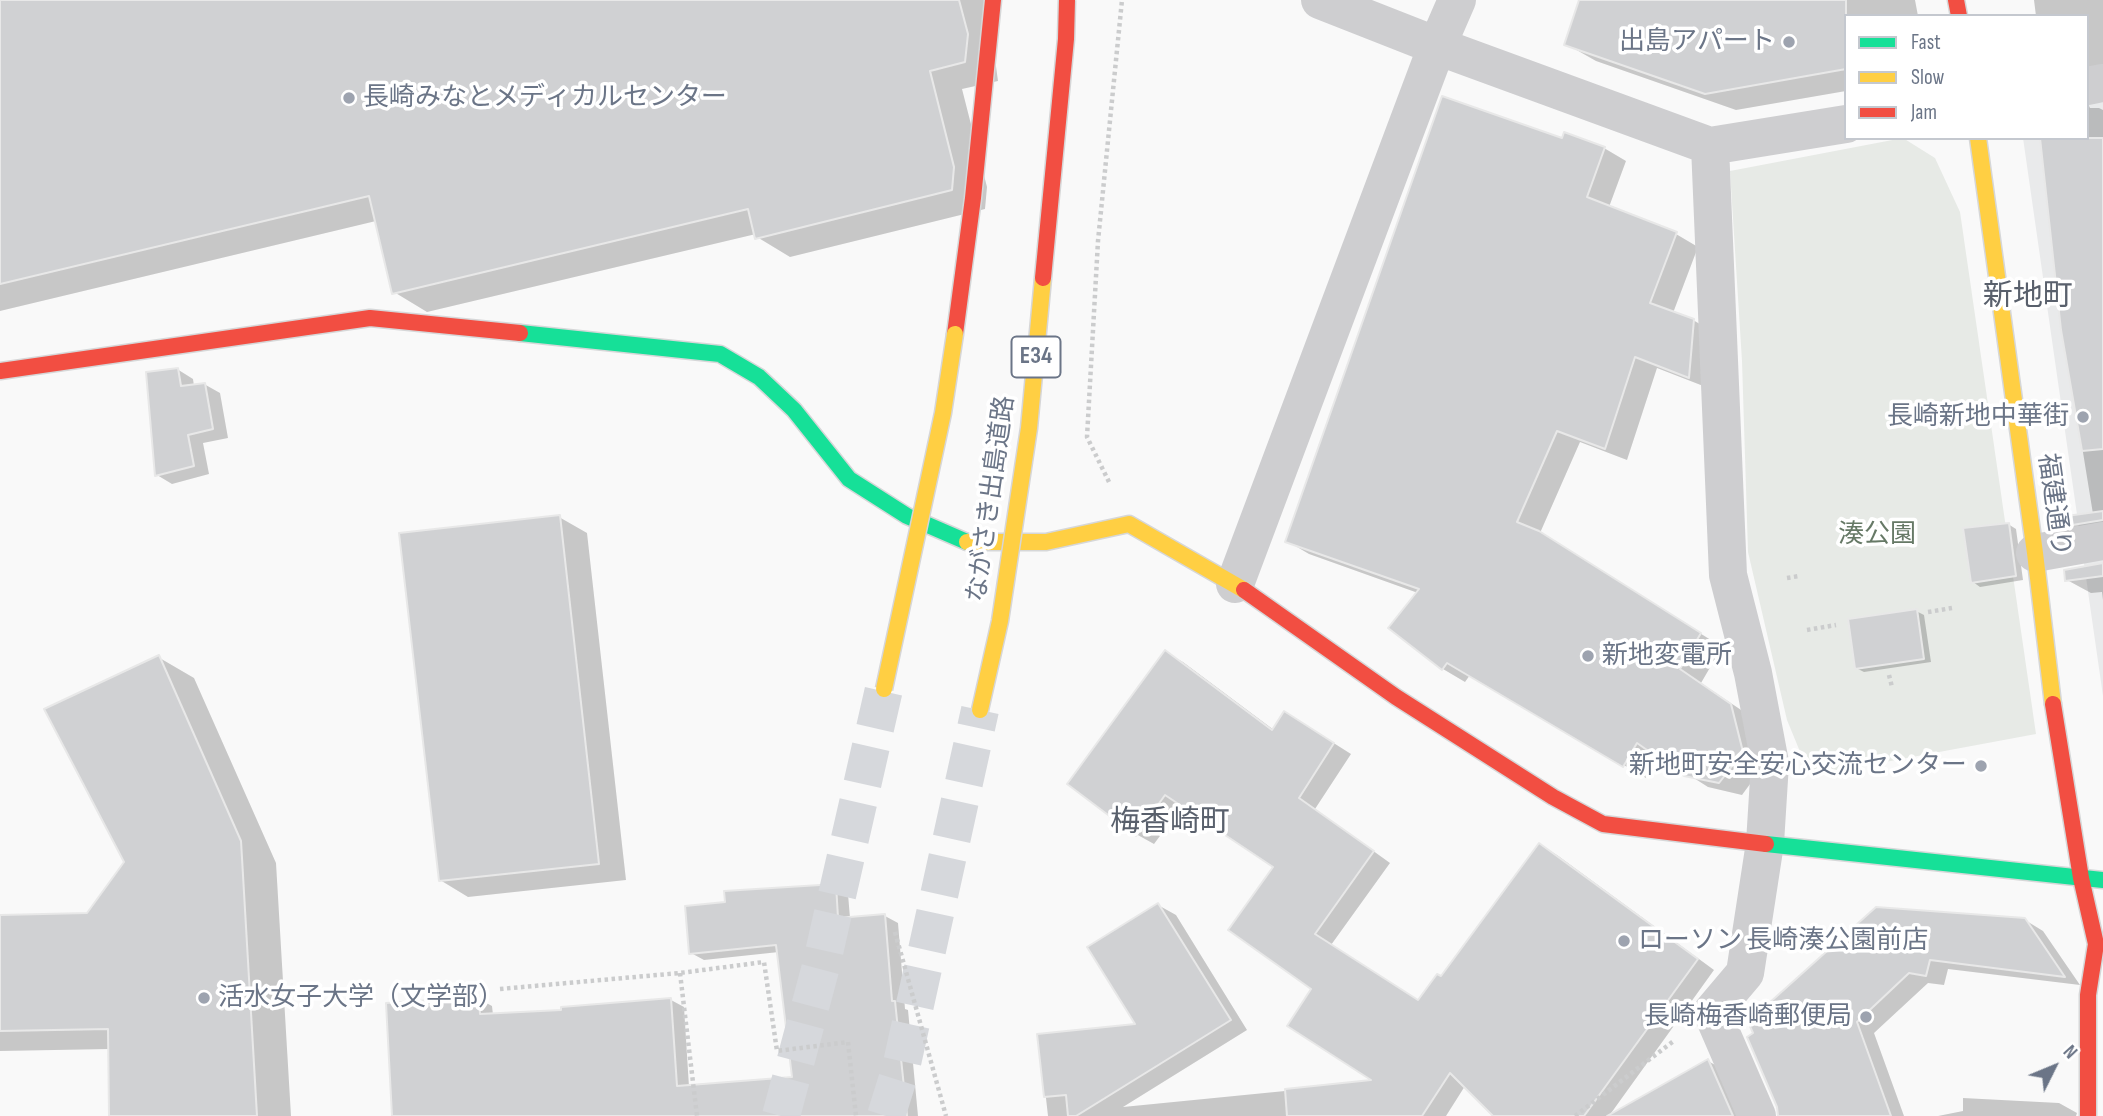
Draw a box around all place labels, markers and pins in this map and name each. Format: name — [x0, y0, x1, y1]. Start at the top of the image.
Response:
place label: 出島アパート — [1619, 26, 1775, 58]
marker: 出島アパート — [1781, 34, 1797, 50]
place label: 長崎みなとメディカルセンター — [363, 82, 727, 114]
marker: 長崎みなとメディカルセンター — [341, 90, 357, 106]
place label: 長崎新地中華街 — [1887, 401, 2069, 433]
marker: 長崎新地中華街 — [2075, 409, 2091, 425]
place label: 新地変電所 — [1602, 640, 1732, 672]
marker: 新地変電所 — [1580, 648, 1596, 664]
place label: 新地町安全安心交流センター — [1629, 750, 1967, 782]
marker: 新地町安全安心交流センター — [1973, 758, 1989, 774]
place label: ローソン 長崎湊公園前店 — [1638, 925, 1928, 957]
marker: ローソン 長崎湊公園前店 — [1616, 933, 1632, 949]
place label: 活水女子大学（文学部） — [218, 982, 504, 1014]
marker: 活水女子大学（文学部） — [196, 990, 212, 1006]
place label: 長崎梅香崎郵便局 — [1644, 1001, 1852, 1033]
marker: 長崎梅香崎郵便局 — [1858, 1009, 1874, 1025]

